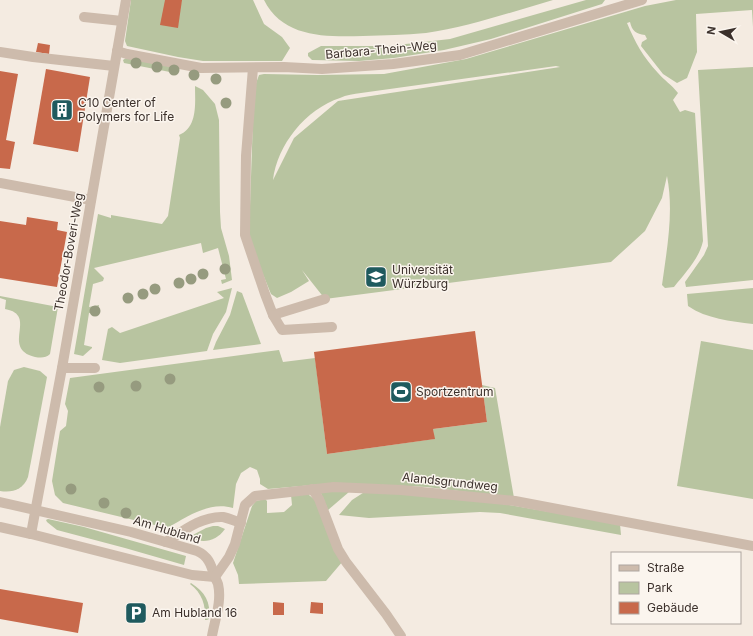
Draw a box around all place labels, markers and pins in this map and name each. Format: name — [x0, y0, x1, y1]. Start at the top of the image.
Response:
place label: C10 Center of Polymers for Life — [78, 95, 174, 124]
building icon: C10 Center of Polymers for Life — [49, 97, 75, 123]
place label: Universität Würzburg — [392, 262, 453, 291]
school or university icon: Universität Würzburg — [363, 264, 389, 290]
sports icon: Sportzentrum — [388, 379, 414, 405]
place label: Sportzentrum — [416, 384, 493, 399]
parking icon: Am Hubland 16 — [123, 600, 149, 626]
place label: Am Hubland 16 — [152, 605, 237, 620]

